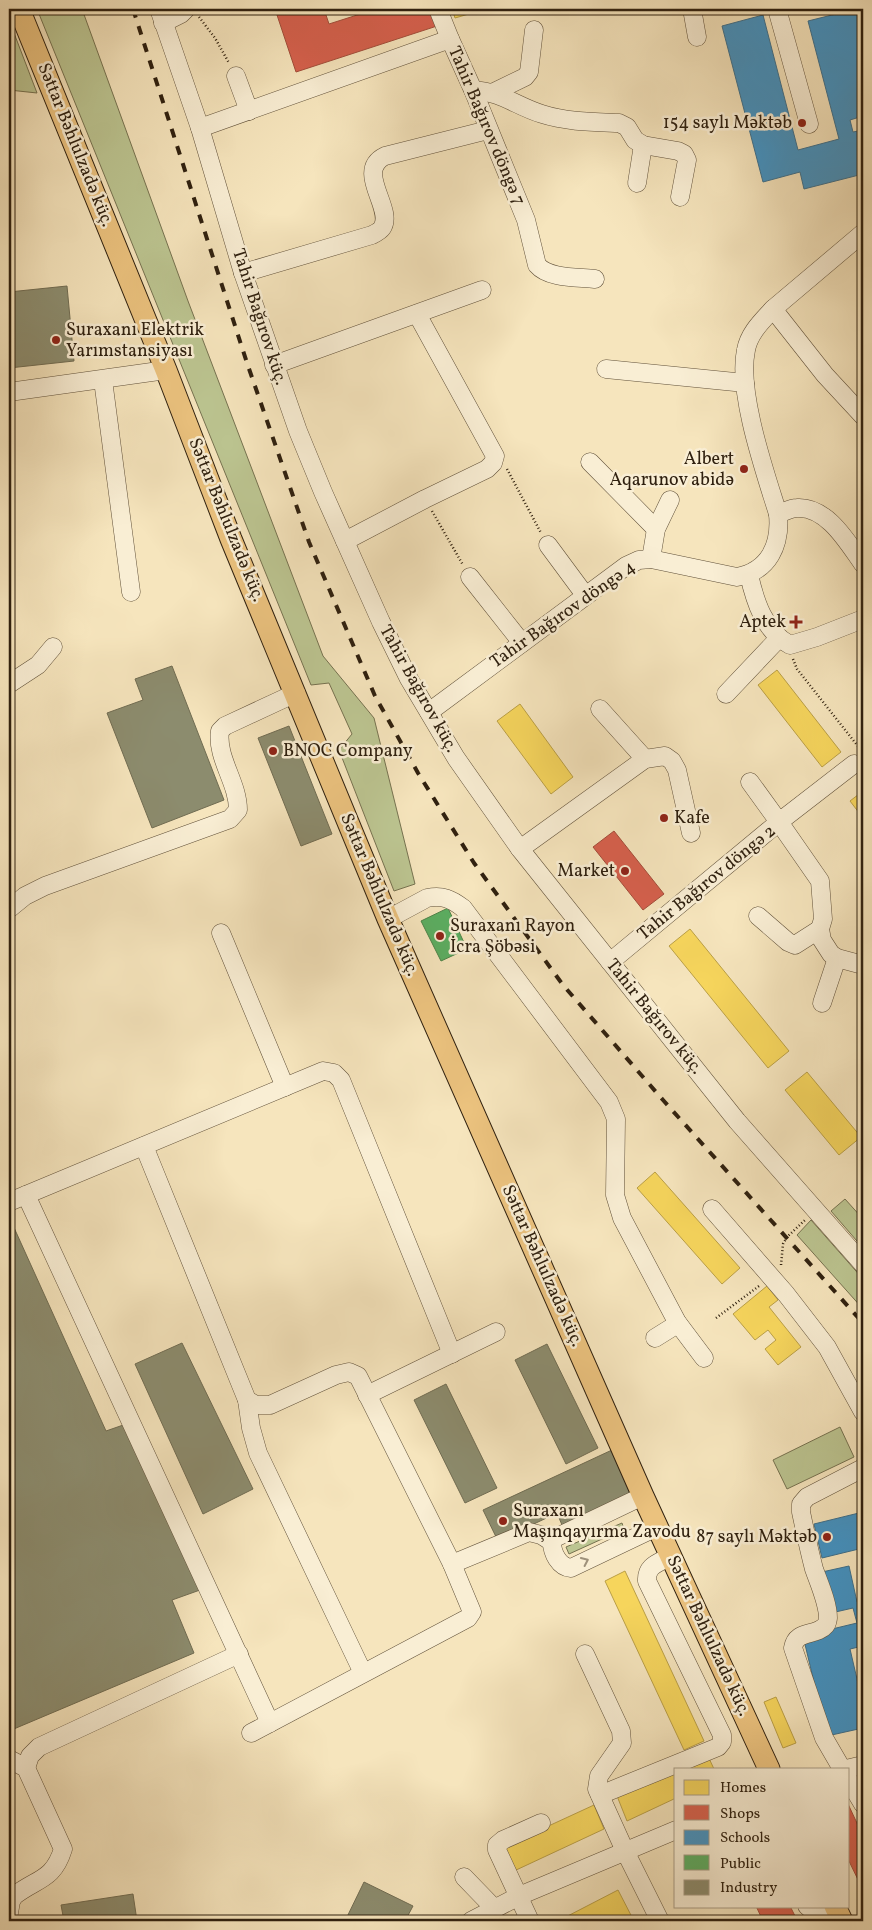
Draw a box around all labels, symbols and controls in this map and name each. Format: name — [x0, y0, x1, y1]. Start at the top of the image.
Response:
street label: Tahir Bağırov döngə 7 — [441, 43, 531, 209]
street label: Səttar Bəhlulzadə küç. — [31, 59, 119, 231]
place label: 154 saylı Məktəb — [663, 111, 792, 136]
marker: 154 saylı Məktəb — [796, 117, 808, 129]
street label: Tahir Bağırov küç. — [225, 245, 293, 389]
place label: Suraxanı Elektrik Yarımstansiyası — [66, 318, 204, 364]
marker: Suraxanı Elektrik Yarımstansiyası — [50, 334, 62, 346]
street label: Səttar Bəhlulzadə küç. — [182, 434, 270, 606]
place label: Albert Aqarunov abidə — [610, 447, 734, 493]
marker: Albert Aqarunov abidə — [738, 463, 750, 475]
street label: Tahir Bağırov döngə 4 — [485, 555, 641, 675]
place label: Aptek — [739, 610, 786, 635]
marker: Aptek — [790, 616, 802, 628]
street label: Tahir Bağırov küç. — [373, 621, 463, 757]
place label: BNOC Company — [283, 739, 413, 764]
marker: BNOC Company — [267, 745, 279, 757]
place label: Kafe — [674, 806, 710, 831]
street label: Səttar Bəhlulzadə küç. — [333, 810, 425, 980]
marker: Kafe — [658, 812, 670, 824]
street label: Tahir Bağırov döngə 2 — [633, 819, 781, 947]
place label: Market — [557, 859, 615, 884]
marker: Market — [619, 865, 631, 877]
place label: Suraxanı Rayon İcra Şöbəsi — [450, 914, 575, 960]
marker: Suraxanı Rayon İcra Şöbəsi — [434, 930, 446, 942]
street label: Tahir Bağırov küç. — [600, 954, 708, 1080]
street label: Səttar Bəhlulzadə küç. — [495, 1181, 589, 1351]
place label: Suraxanı Maşınqayırma Zavodu — [513, 1499, 691, 1545]
marker: Suraxanı Maşınqayırma Zavodu — [497, 1515, 509, 1527]
place label: 87 saylı Məktəb — [696, 1525, 817, 1550]
marker: 87 saylı Məktəb — [821, 1531, 833, 1543]
street label: Səttar Bəhlulzadə küç. — [660, 1552, 756, 1720]
one-way arrow — [579, 1557, 588, 1567]
legend — [674, 1768, 850, 1908]
text: Homes — [720, 1778, 766, 1799]
text: Shops — [720, 1804, 760, 1825]
text: Schools — [720, 1828, 770, 1849]
text: Public — [720, 1854, 761, 1875]
text: Industry — [720, 1878, 777, 1899]

